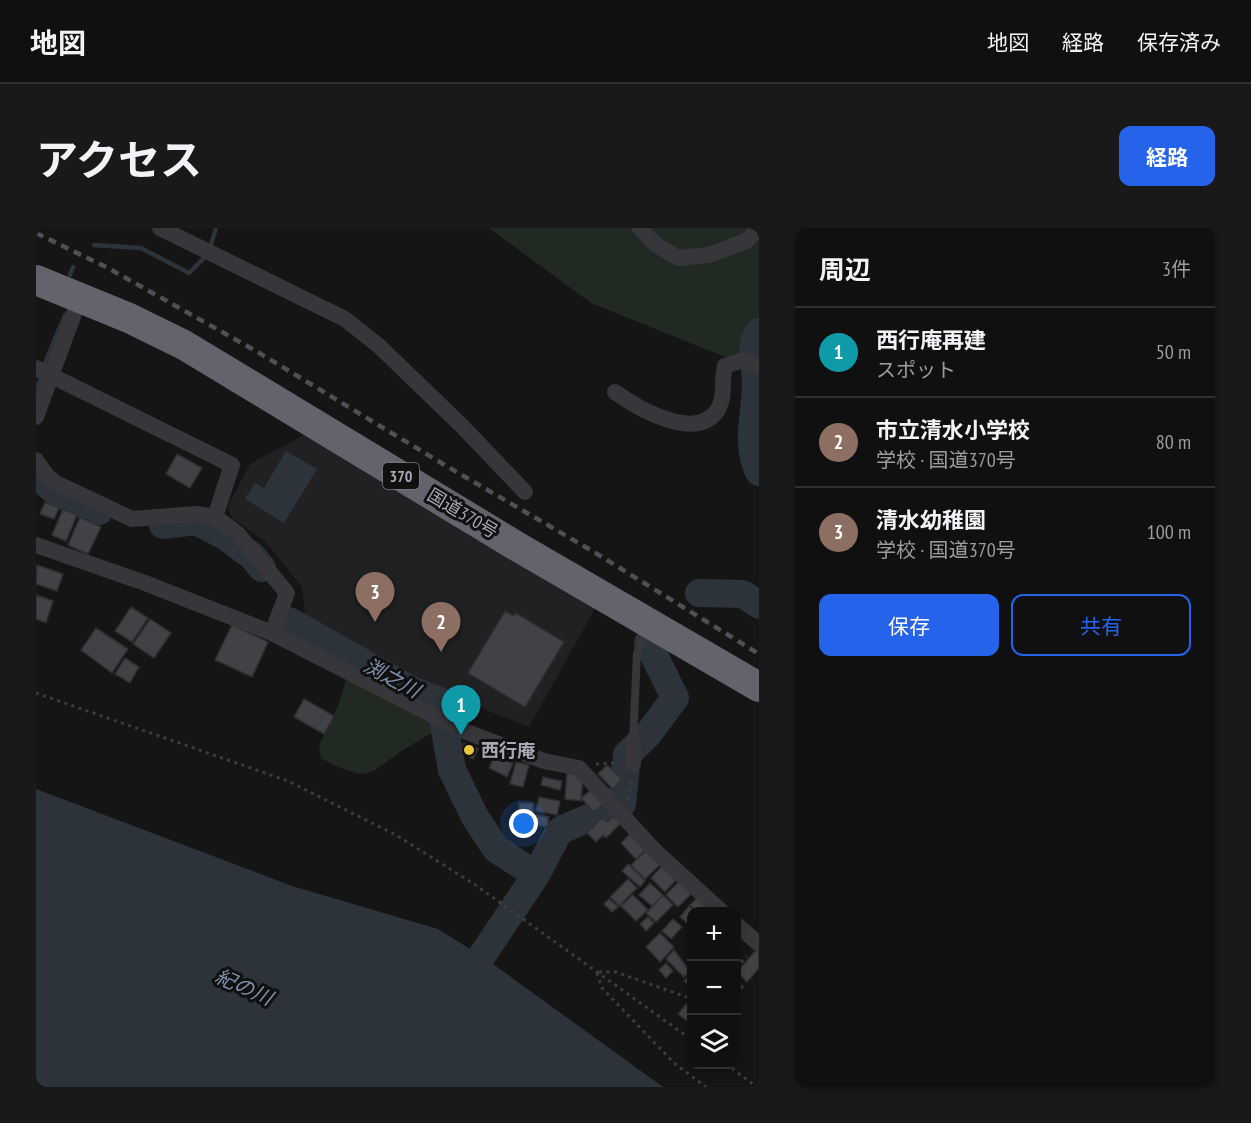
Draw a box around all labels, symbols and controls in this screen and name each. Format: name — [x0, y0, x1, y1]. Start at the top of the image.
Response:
text: 地図 — [30, 24, 86, 61]
text: 地図 — [987, 29, 1029, 56]
text: 経路 — [1062, 29, 1104, 56]
text: 保存済み — [1137, 29, 1221, 56]
button: 経路 — [1119, 126, 1215, 186]
text: アクセス — [36, 132, 202, 187]
text: 周辺 — [819, 253, 871, 286]
text: 3件 — [1162, 256, 1191, 282]
text: 西行庵再建 — [876, 326, 986, 354]
text: 1 — [834, 339, 843, 365]
text: 50 m — [1156, 339, 1191, 365]
text: スポット — [876, 357, 956, 383]
text: 市立清水小学校 — [876, 416, 1030, 444]
text: 2 — [834, 429, 843, 455]
text: 80 m — [1156, 429, 1191, 455]
text: 学校 · 国道370号 — [876, 447, 1016, 473]
road number: 370 — [383, 463, 419, 489]
street label: 国道370号 — [424, 483, 502, 543]
text: 清水幼稚園 — [876, 506, 986, 534]
text: 3 — [834, 519, 843, 545]
text: 100 m — [1147, 519, 1191, 545]
text: 学校 · 国道370号 — [876, 537, 1016, 563]
pin: 3 — [356, 572, 394, 622]
button: 保存 — [819, 594, 999, 656]
button: 共有 — [1011, 594, 1191, 656]
pin: 2 — [422, 602, 460, 652]
water label: 渕之川 — [359, 652, 426, 705]
pin: 1 — [442, 686, 480, 735]
place label: 西行庵 — [481, 739, 535, 762]
marker: 西行庵 — [462, 743, 476, 757]
your location — [509, 809, 538, 838]
map controls — [687, 907, 741, 1069]
button: + — [687, 907, 741, 961]
button: − — [687, 961, 741, 1015]
water label: 紀の川 — [211, 963, 279, 1012]
button: layers — [687, 1015, 741, 1069]

